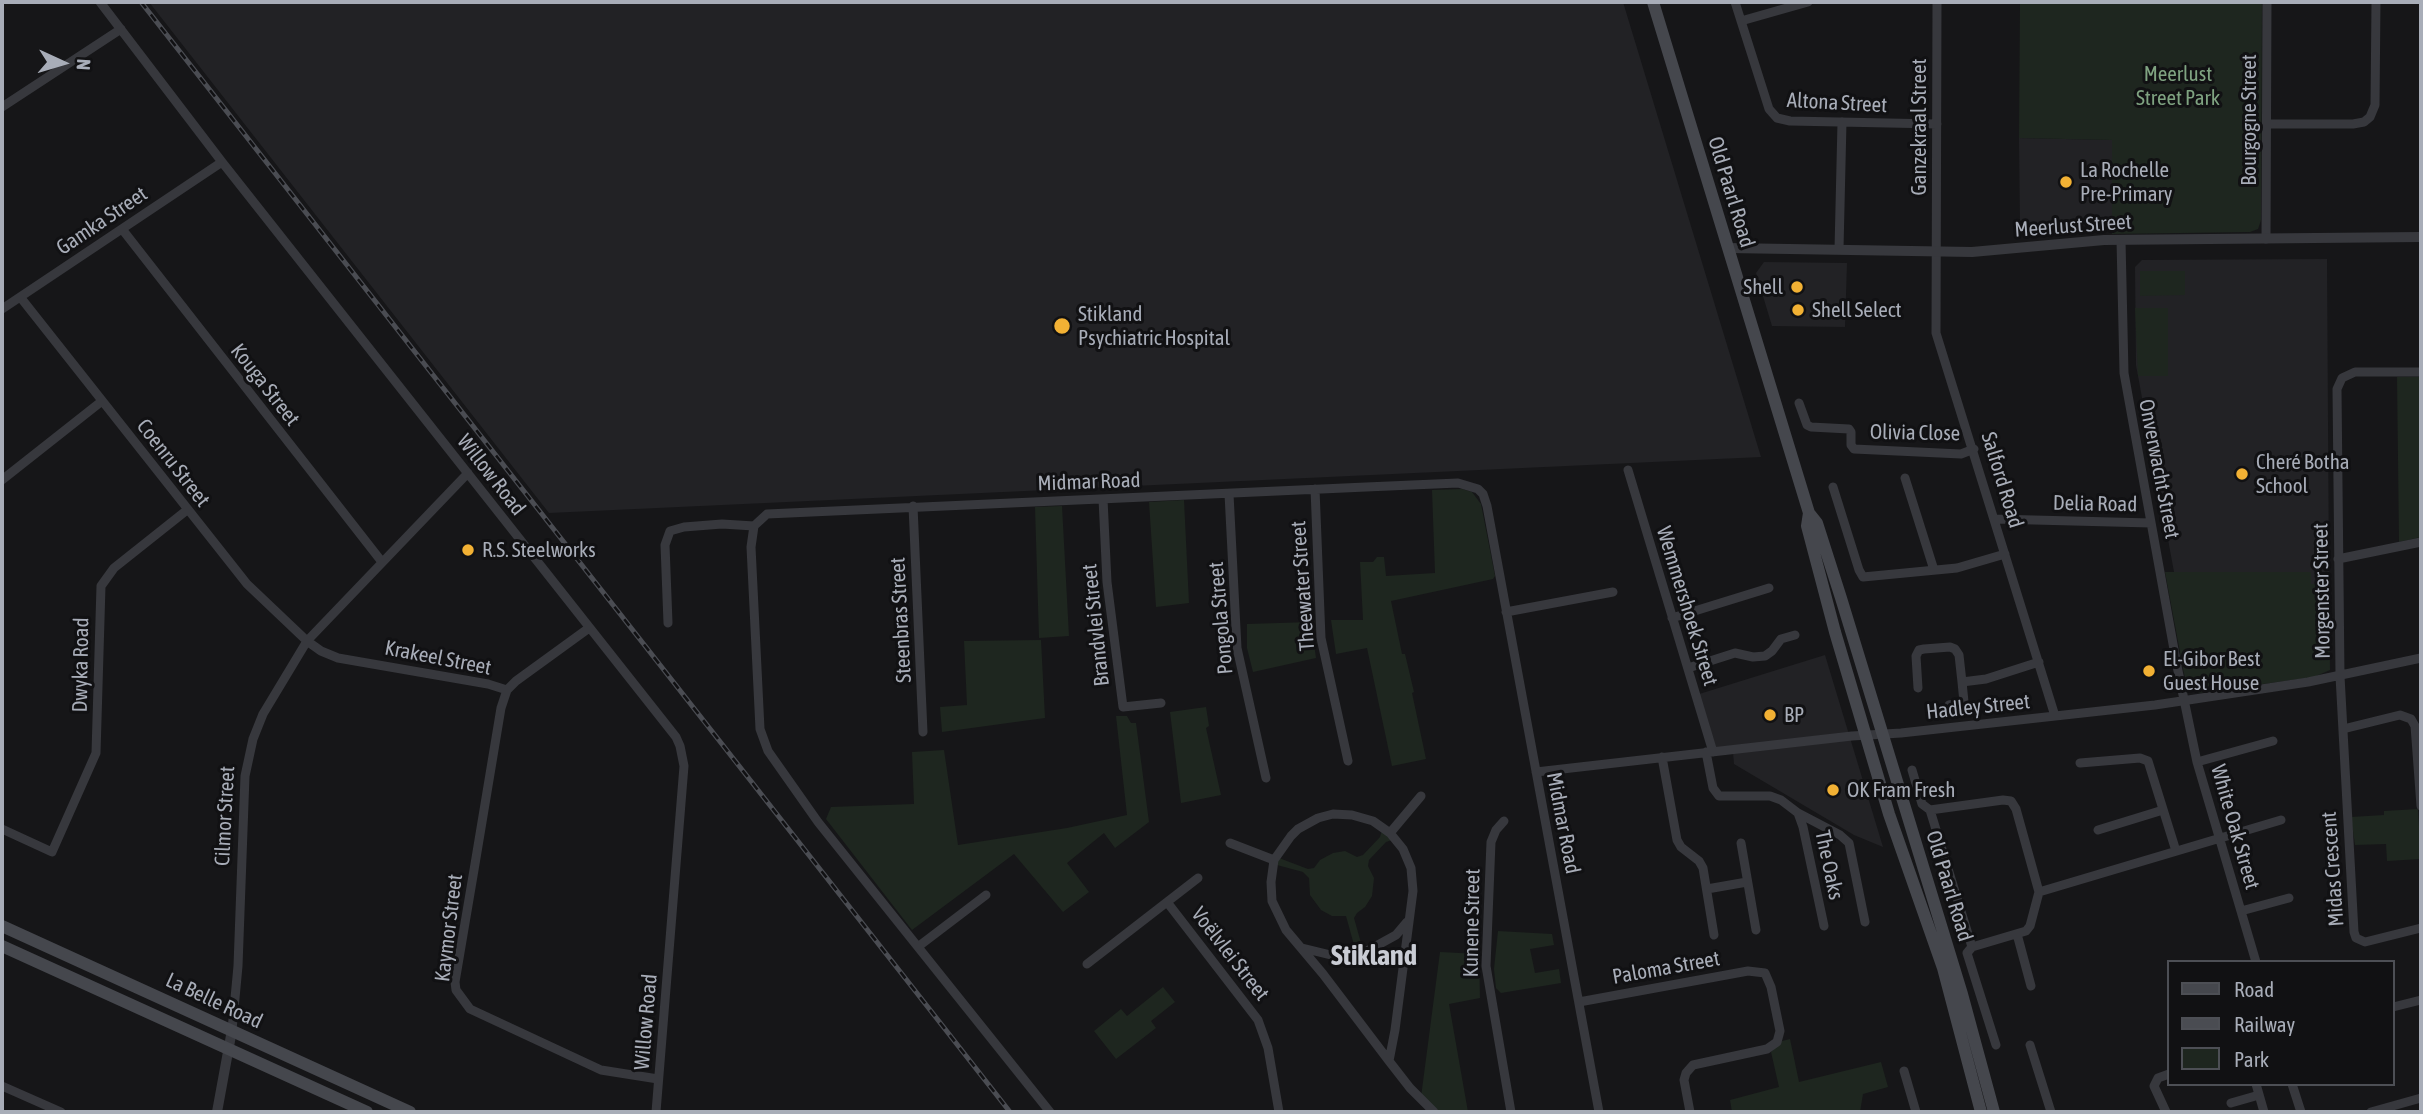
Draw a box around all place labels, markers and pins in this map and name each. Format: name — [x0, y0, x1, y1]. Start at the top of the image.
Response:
place label: La Rochelle Pre-Primary — [2080, 157, 2172, 207]
marker: La Rochelle Pre-Primary — [2058, 174, 2074, 190]
place label: Shell — [1743, 274, 1783, 300]
marker: Shell — [1789, 279, 1805, 295]
place label: Shell Select — [1812, 297, 1902, 323]
place label: Stikland Psychiatric Hospital — [1078, 301, 1230, 351]
marker: Shell Select — [1790, 302, 1806, 318]
marker: Stikland Psychiatric Hospital — [1052, 316, 1072, 336]
place label: Cheré Botha School — [2256, 449, 2350, 499]
marker: Cheré Botha School — [2234, 466, 2250, 482]
place label: R.S. Steelworks — [482, 537, 596, 563]
marker: R.S. Steelworks — [460, 542, 476, 558]
place label: El-Gibor Best Guest House — [2163, 646, 2261, 696]
marker: El-Gibor Best Guest House — [2141, 663, 2157, 679]
place label: BP — [1784, 702, 1804, 728]
marker: BP — [1762, 707, 1778, 723]
place label: OK Fram Fresh — [1847, 777, 1955, 803]
marker: OK Fram Fresh — [1825, 782, 1841, 798]

